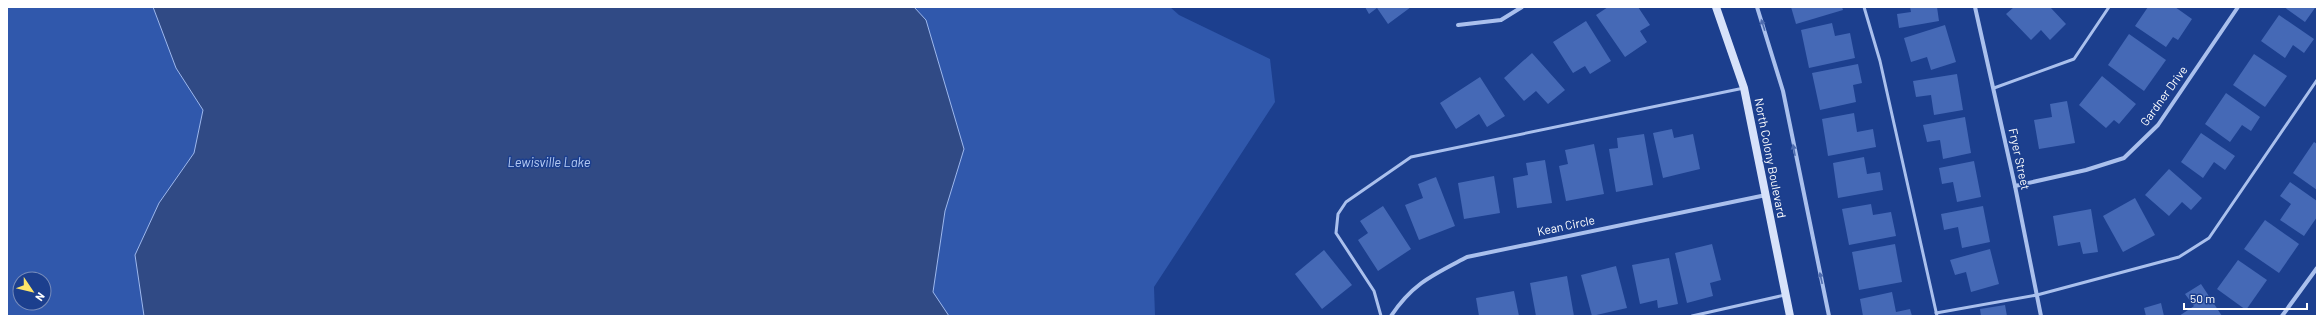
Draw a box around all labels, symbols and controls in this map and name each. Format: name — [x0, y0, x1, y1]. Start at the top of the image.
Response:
one-way arrow — [1760, 18, 1766, 30]
street label: Gardner Drive — [2137, 63, 2190, 128]
street label: North Colony Boulevard — [1752, 97, 1789, 219]
street label: Fryer Street — [2007, 127, 2033, 191]
one-way arrow — [1791, 144, 1797, 157]
water label: Lewisville Lake — [508, 154, 591, 170]
street label: Kean Circle — [1536, 212, 1596, 238]
north arrow — [12, 271, 52, 311]
one-way arrow — [1817, 272, 1823, 284]
scale bar — [2184, 285, 2307, 311]
text: N — [33, 290, 48, 304]
text: 50 m — [2190, 291, 2215, 305]

